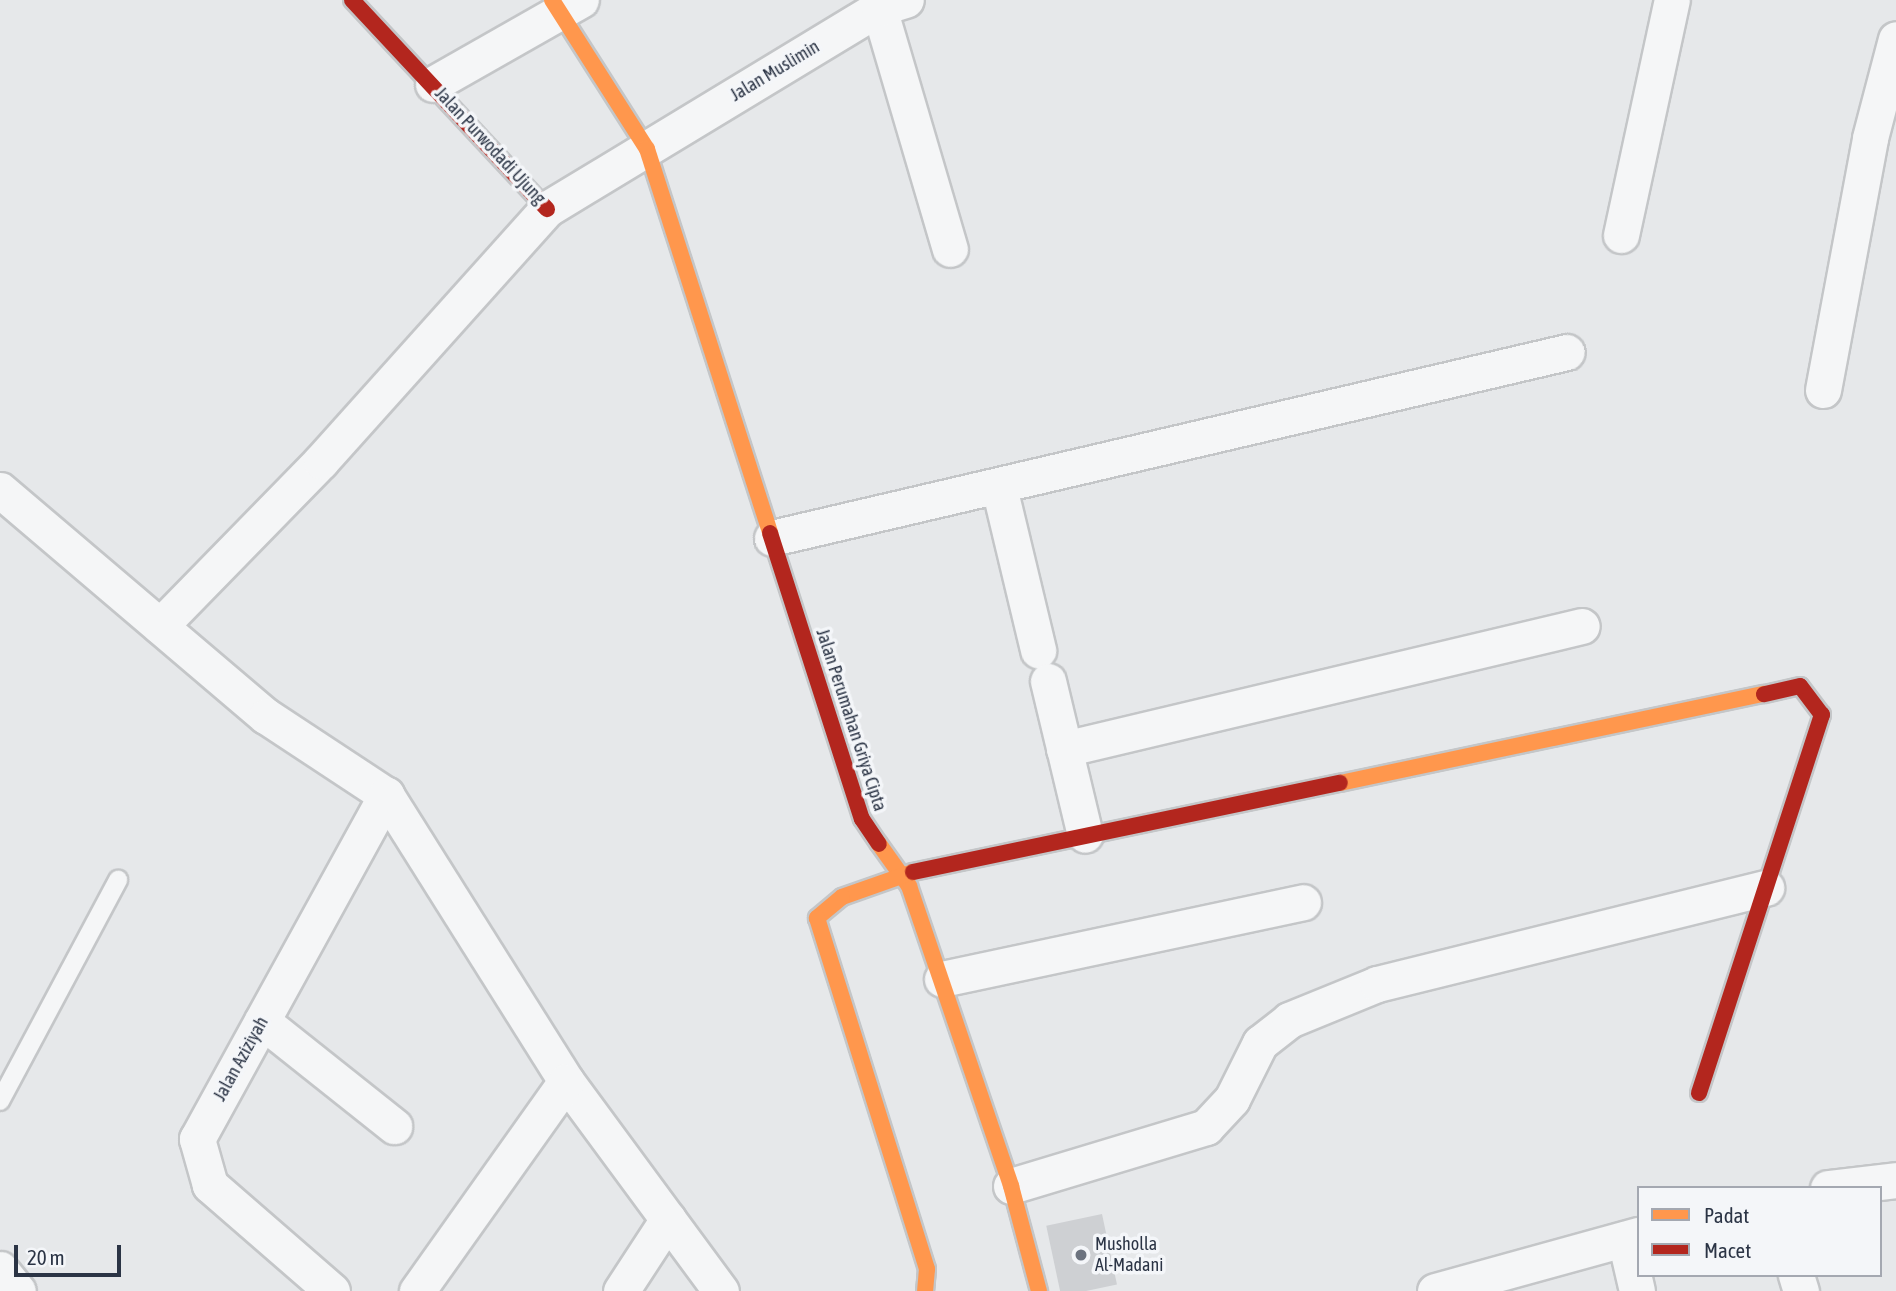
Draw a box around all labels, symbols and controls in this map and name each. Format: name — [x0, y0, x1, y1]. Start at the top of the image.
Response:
street label: Jalan Muslimin — [726, 36, 824, 106]
street label: Jalan Purwodadi Ujung — [430, 83, 550, 209]
street label: Jalan Perumahan Griya Cipta — [811, 626, 891, 814]
street label: Jalan Aziziyah — [209, 1013, 273, 1105]
legend — [1637, 1186, 1882, 1277]
text: Padat — [1704, 1203, 1749, 1227]
scale bar — [18, 1232, 124, 1276]
place label: Musholla Al-Madani — [1095, 1234, 1163, 1276]
text: Macet — [1704, 1238, 1751, 1262]
text: 20 m — [27, 1245, 65, 1269]
marker: Musholla Al-Madani — [1073, 1247, 1089, 1263]

